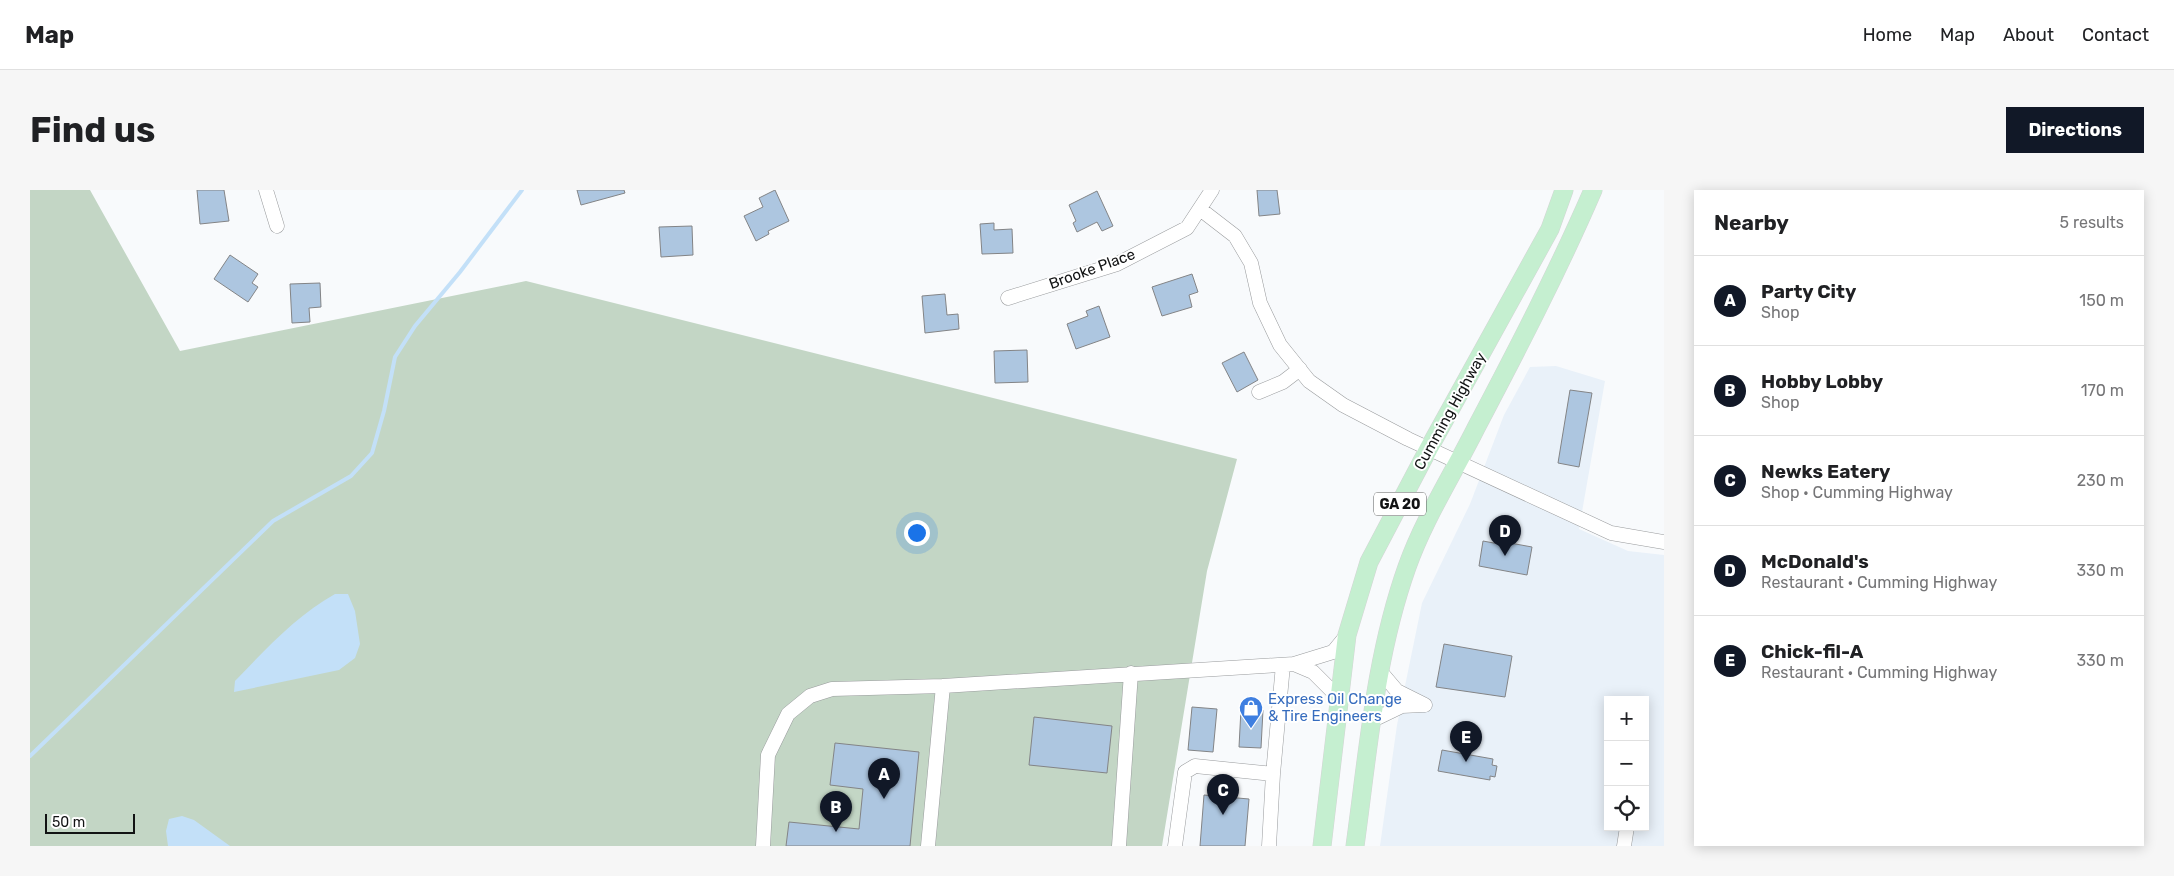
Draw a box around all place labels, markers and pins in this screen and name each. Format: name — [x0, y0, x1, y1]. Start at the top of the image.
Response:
pin: D — [1489, 515, 1521, 556]
place label: Express Oil Change & Tire Engineers — [1268, 690, 1402, 725]
shop icon: Express Oil Change & Tire Engineers — [1238, 695, 1264, 729]
pin: E — [1450, 721, 1482, 762]
pin: A — [868, 758, 900, 799]
pin: C — [1207, 774, 1239, 815]
pin: B — [820, 791, 852, 832]

